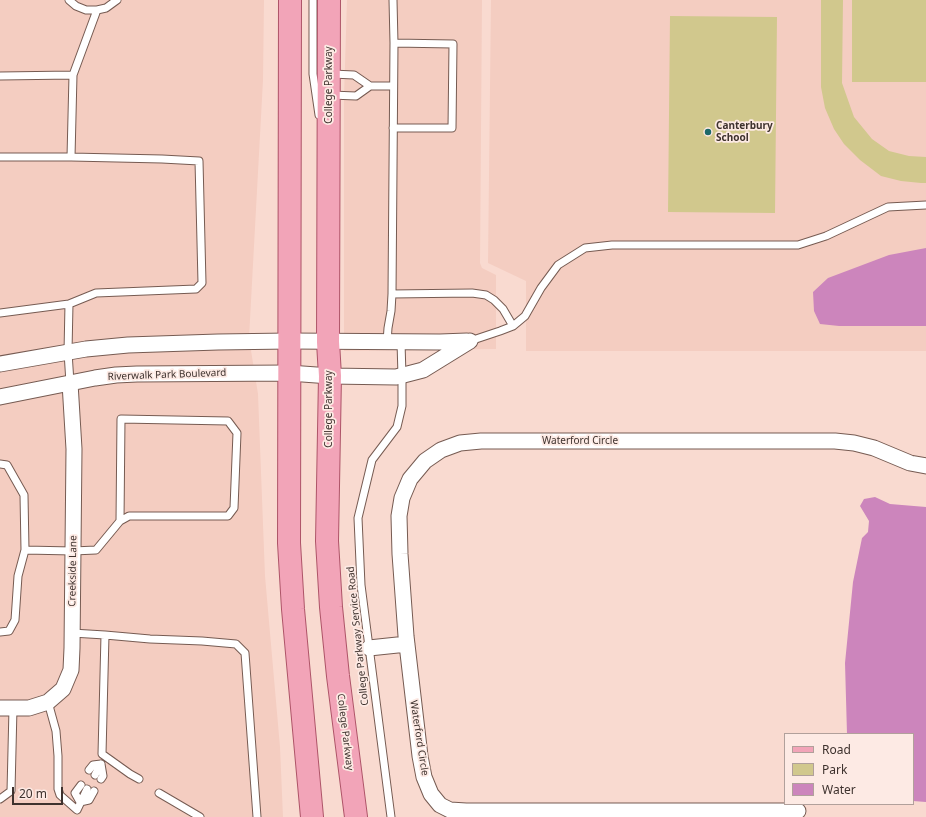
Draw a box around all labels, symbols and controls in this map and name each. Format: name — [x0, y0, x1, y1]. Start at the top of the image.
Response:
street label: College Parkway — [323, 46, 335, 124]
place label: Canterbury School — [716, 120, 773, 144]
marker: Canterbury School — [703, 127, 713, 137]
street label: Riverwalk Park Boulevard — [107, 367, 227, 383]
street label: College Parkway — [323, 370, 335, 448]
street label: Waterford Circle — [542, 435, 618, 447]
street label: Creekside Lane — [66, 535, 80, 607]
street label: College Parkway Service Road — [345, 566, 371, 706]
street label: College Parkway — [334, 693, 356, 771]
street label: Waterford Circle — [407, 699, 431, 777]
legend — [784, 733, 914, 805]
text: Road — [822, 741, 851, 758]
text: Park — [822, 761, 847, 778]
scale bar — [14, 779, 65, 805]
text: Water — [822, 781, 856, 798]
text: 20 m — [19, 785, 47, 802]

